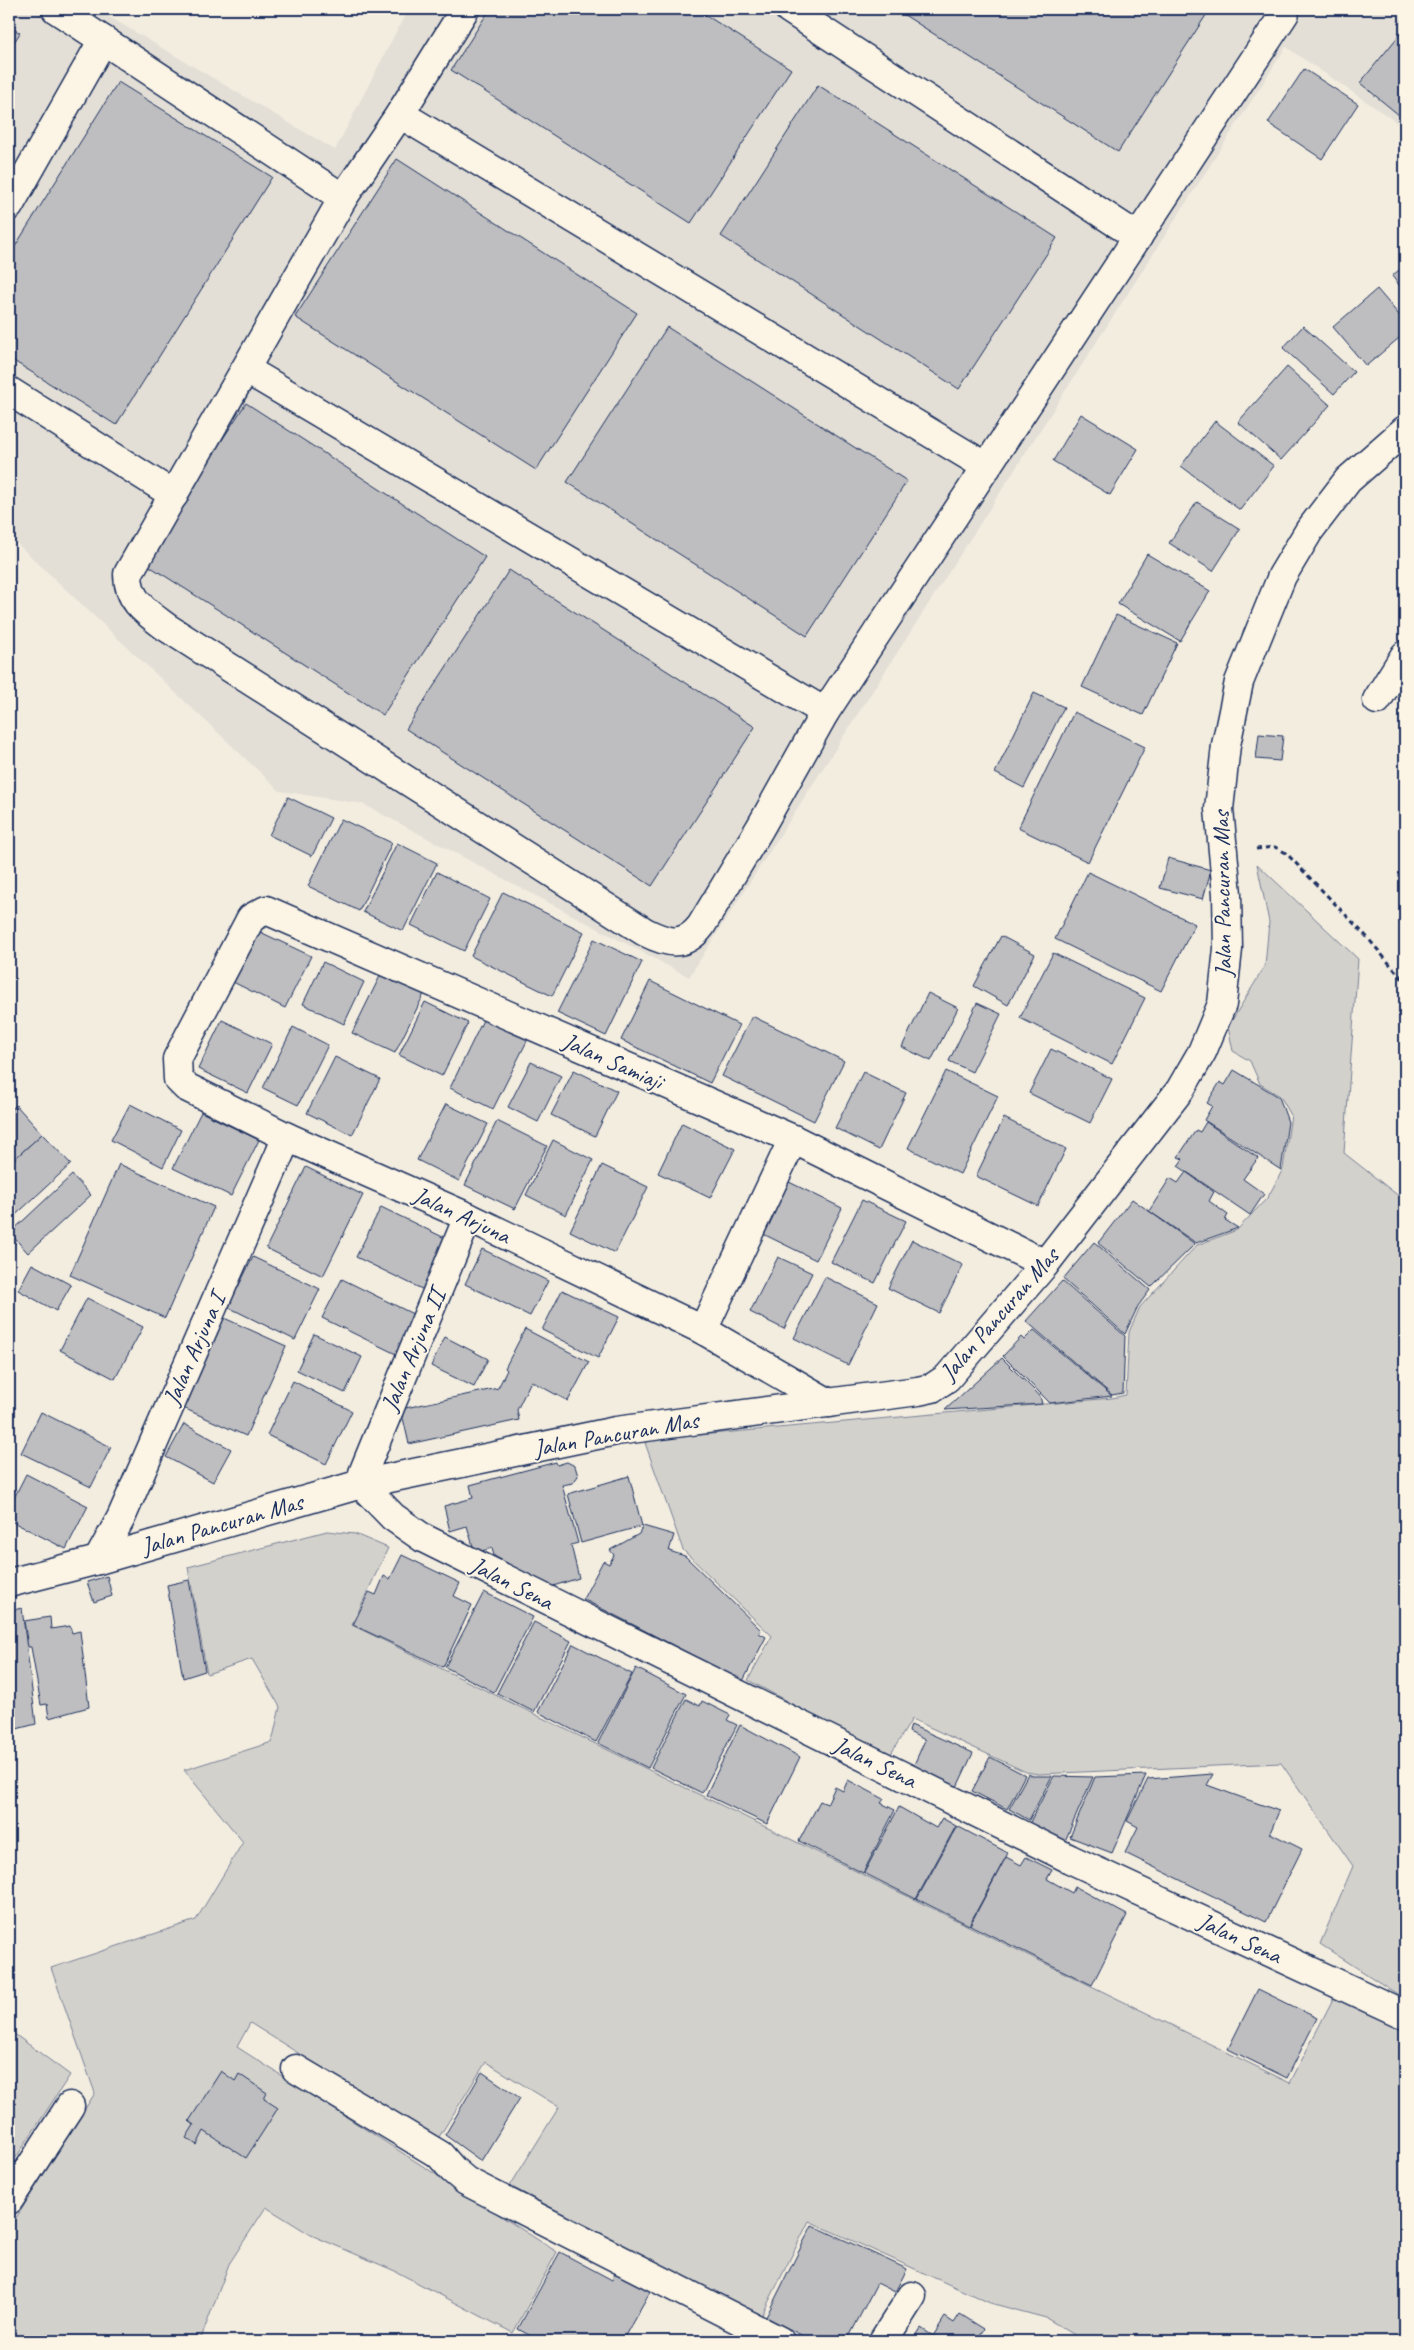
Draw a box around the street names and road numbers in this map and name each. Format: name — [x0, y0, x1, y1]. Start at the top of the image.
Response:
street label: Jalan Pancuran Mas — [1206, 808, 1238, 978]
street label: Jalan Samiaji — [557, 1025, 671, 1098]
street label: Jalan Arjuna — [408, 1179, 517, 1251]
street label: Jalan Pancuran Mas — [932, 1239, 1067, 1387]
street label: Jalan Arjuna II — [374, 1280, 454, 1416]
street label: Jalan Arjuna I — [156, 1284, 234, 1410]
street label: Jalan Pancuran Mas — [531, 1404, 703, 1463]
street label: Jalan Pancuran Mas — [137, 1486, 309, 1562]
street label: Jalan Sena — [465, 1549, 560, 1617]
street label: Jalan Sena — [828, 1729, 923, 1796]
street label: Jalan Sena — [1193, 1905, 1288, 1971]

